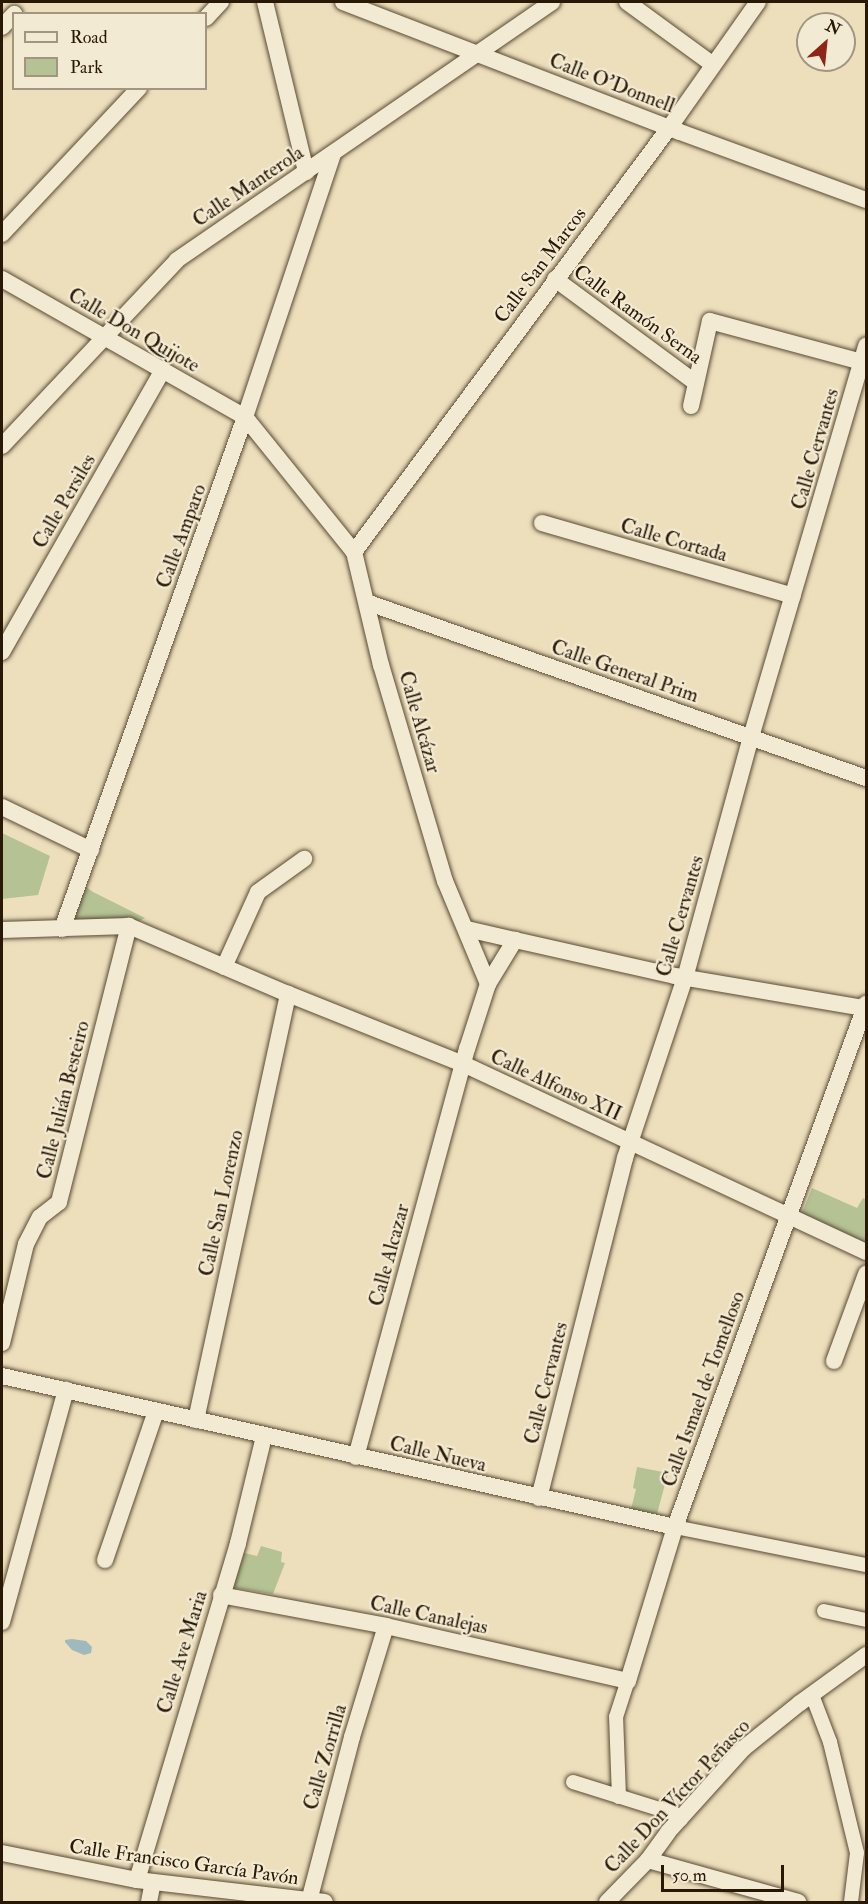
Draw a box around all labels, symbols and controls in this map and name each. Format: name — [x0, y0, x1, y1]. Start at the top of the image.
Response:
legend — [12, 12, 207, 90]
north arrow — [796, 12, 856, 72]
text: N — [822, 16, 844, 40]
text: Road — [70, 26, 108, 49]
street label: Calle O'Donnell — [546, 48, 678, 118]
text: Park — [70, 56, 103, 79]
street label: Calle Manterola — [188, 140, 308, 232]
street label: Calle San Marcos — [489, 202, 591, 328]
street label: Calle Ramón Serna — [569, 259, 707, 369]
street label: Calle Don Quijote — [64, 283, 204, 377]
street label: Calle Cervantes — [786, 386, 844, 512]
street label: Calle Persiles — [27, 450, 101, 552]
street label: Calle Amparo — [151, 481, 211, 591]
street label: Calle Cortada — [618, 513, 730, 567]
street label: Calle General Prim — [548, 635, 702, 707]
street label: Calle Alcázar — [394, 668, 446, 776]
street label: Calle Cervantes — [651, 853, 709, 979]
street label: Calle Julián Besteiro — [32, 1018, 94, 1182]
street label: Calle Alfonso XII — [487, 1044, 625, 1126]
street label: Calle San Lorenzo — [194, 1128, 248, 1278]
street label: Calle Alcazar — [364, 1201, 414, 1309]
street label: Calle Ismael de Tomelloso — [656, 1288, 750, 1490]
street label: Calle Cervantes — [519, 1320, 573, 1446]
street label: Calle Nueva — [387, 1431, 489, 1477]
street label: Calle Ave Maria — [152, 1588, 212, 1716]
street label: Calle Canalejas — [368, 1591, 490, 1639]
street label: Calle Zorrilla — [298, 1701, 352, 1813]
street label: Calle Don Víctor Peñasco — [599, 1714, 755, 1878]
street label: Calle Francisco García Pavón — [68, 1834, 300, 1890]
scale bar — [664, 1853, 787, 1891]
text: 50 m — [672, 1864, 707, 1887]

